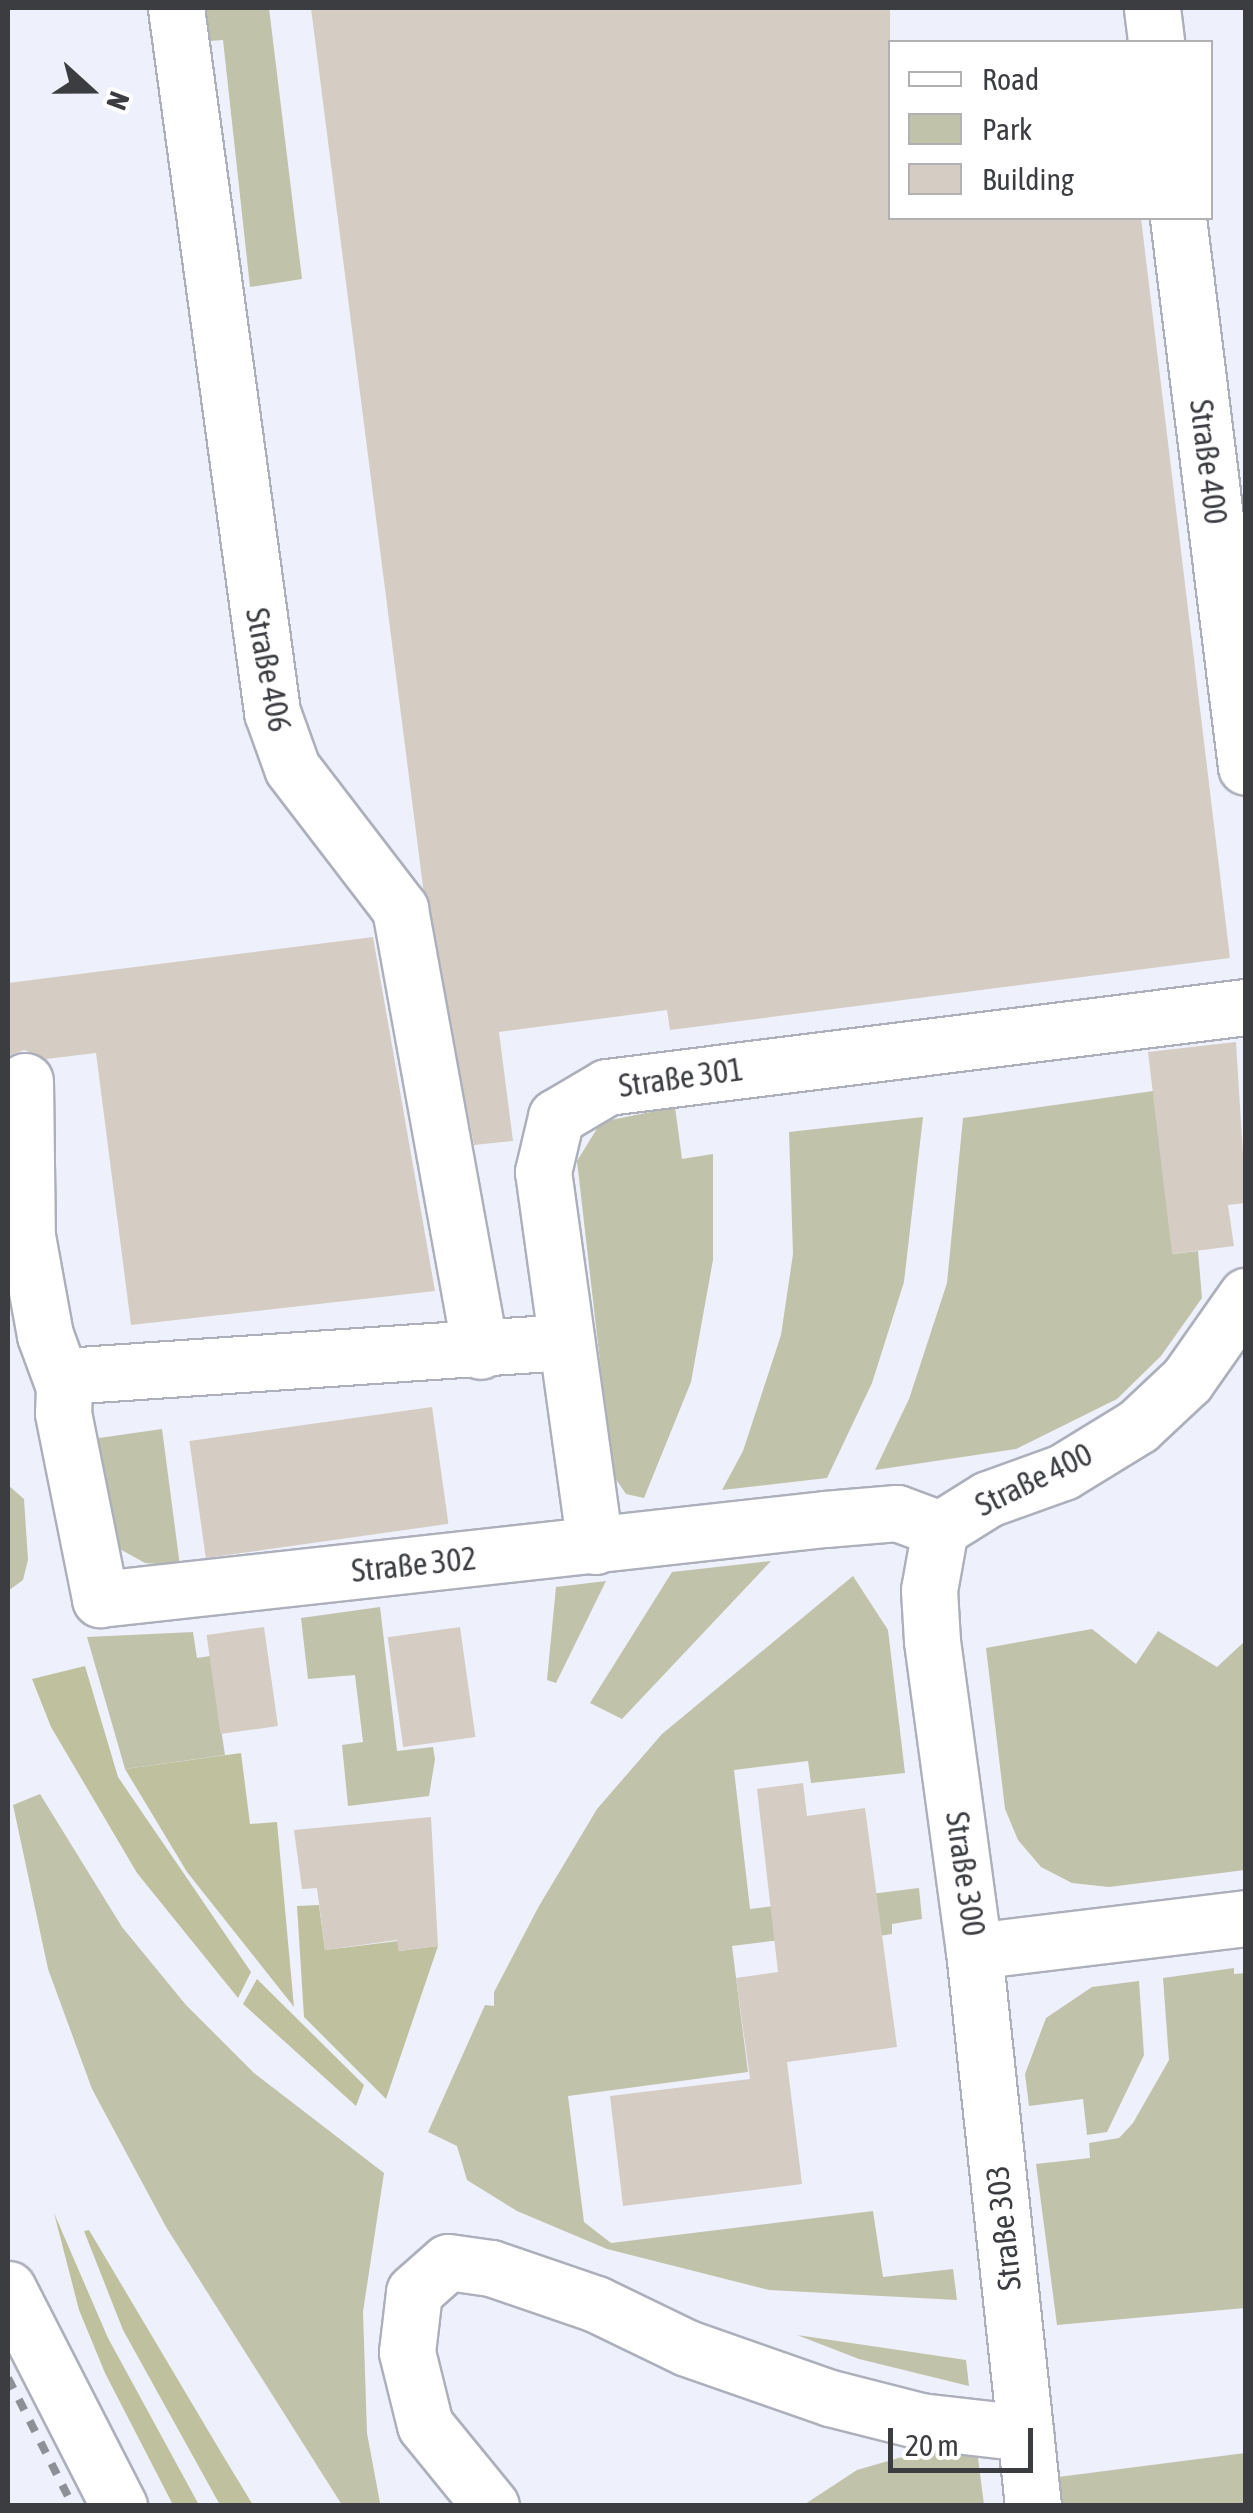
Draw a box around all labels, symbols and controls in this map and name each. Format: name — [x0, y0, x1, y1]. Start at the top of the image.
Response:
north arrow — [40, 40, 140, 140]
legend — [888, 40, 1213, 220]
text: Road — [982, 62, 1039, 96]
text: N — [100, 87, 136, 114]
text: Park — [982, 112, 1032, 146]
text: Building — [982, 162, 1074, 196]
street label: Straße 400 — [1181, 397, 1235, 527]
street label: Straße 406 — [237, 605, 299, 735]
street label: Straße 301 — [616, 1050, 746, 1106]
street label: Straße 400 — [969, 1435, 1099, 1525]
street label: Straße 302 — [350, 1539, 478, 1591]
street label: Straße 300 — [937, 1809, 993, 1939]
street label: Straße 303 — [978, 2164, 1030, 2292]
scale bar — [893, 2408, 1038, 2470]
text: 20 m — [905, 2428, 959, 2462]

